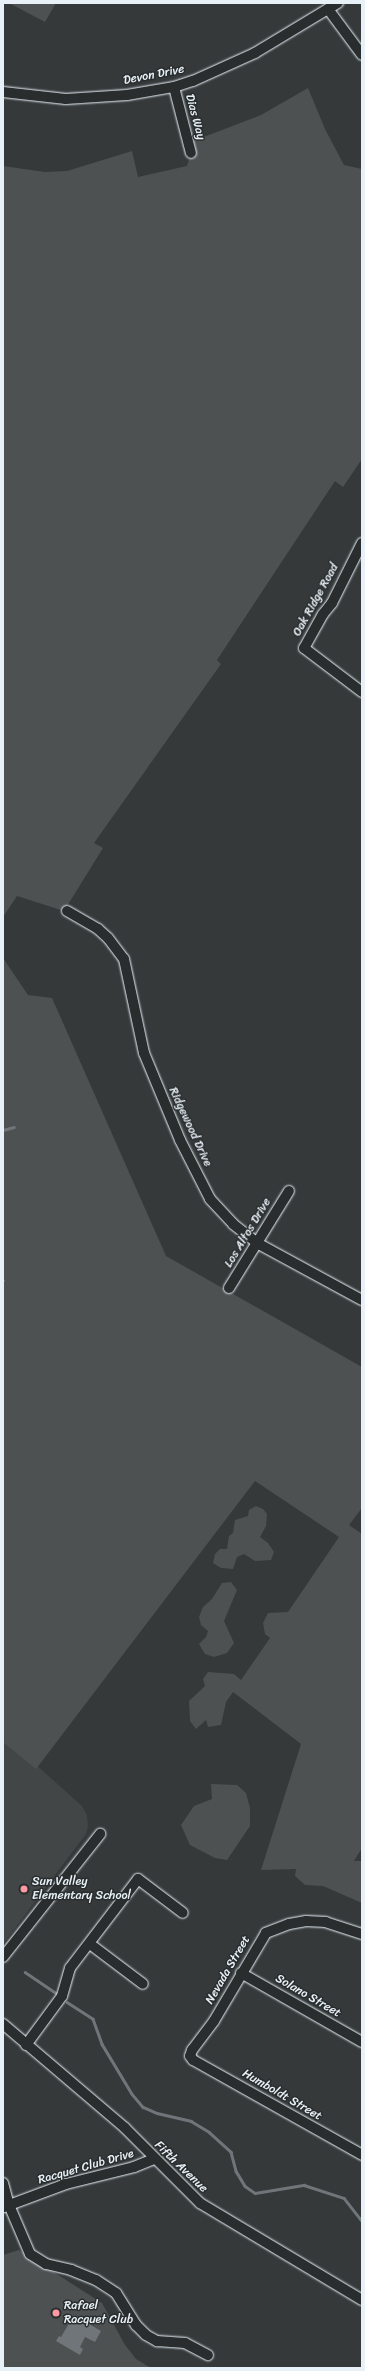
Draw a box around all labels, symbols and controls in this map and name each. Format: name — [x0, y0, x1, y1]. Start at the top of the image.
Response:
street label: Devon Drive — [122, 62, 186, 88]
street label: Dias Way — [182, 93, 208, 141]
street label: Oak Ridge Road — [290, 561, 342, 639]
street label: Ridgewood Drive — [165, 1085, 215, 1169]
street label: Los Altos Drive — [222, 1196, 274, 1270]
place label: Sun Valley Elementary School — [32, 1875, 131, 1903]
marker: Sun Valley Elementary School — [19, 1884, 29, 1894]
street label: Nevada Street — [203, 1933, 253, 2007]
street label: Solano Street — [273, 1971, 343, 2021]
street label: Humboldt Street — [240, 2066, 324, 2124]
street label: Fifth Avenue — [152, 2138, 210, 2196]
street label: Racquet Club Drive — [36, 2146, 136, 2188]
place label: Rafael Racquet Club — [64, 2299, 133, 2327]
marker: Rafael Racquet Club — [51, 2308, 61, 2318]

